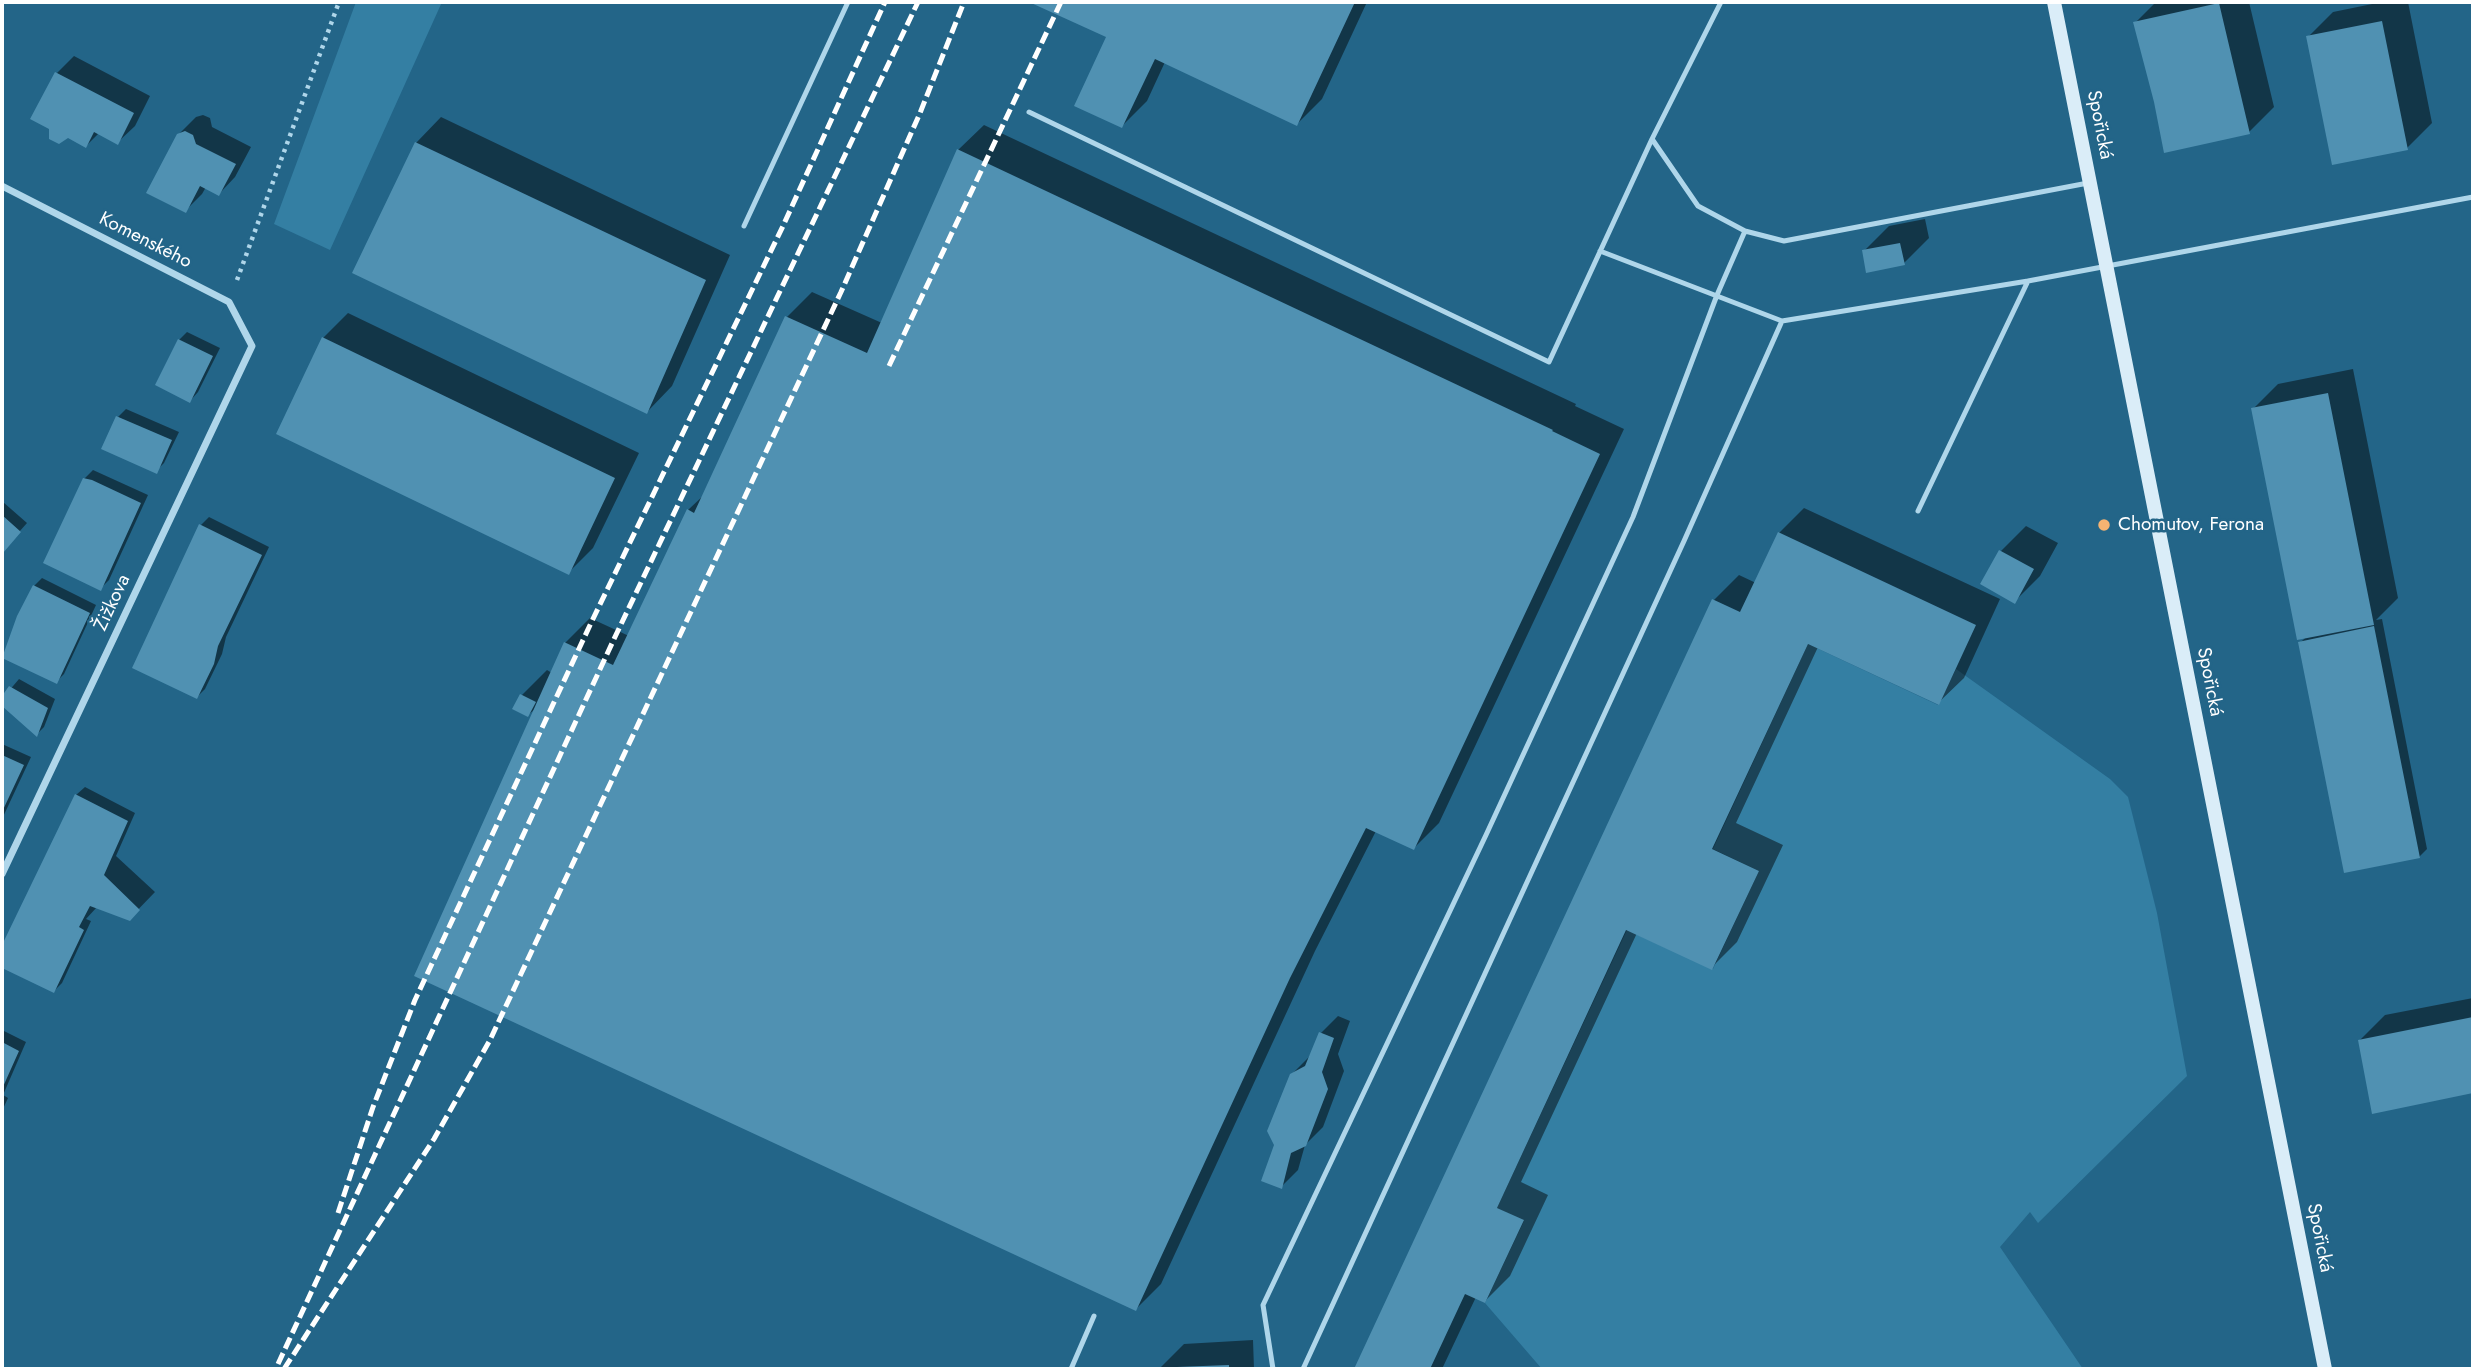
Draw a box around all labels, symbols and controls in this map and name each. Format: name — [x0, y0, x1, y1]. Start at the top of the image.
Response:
street label: Spořická — [2081, 89, 2117, 161]
street label: Komenského — [95, 208, 195, 274]
place label: Chomutov, Ferona — [2118, 514, 2264, 536]
marker: Chomutov, Ferona — [2096, 517, 2112, 533]
street label: Žižkova — [90, 571, 136, 635]
street label: Spořická — [2191, 646, 2227, 718]
street label: Spořická — [2301, 1202, 2337, 1274]

